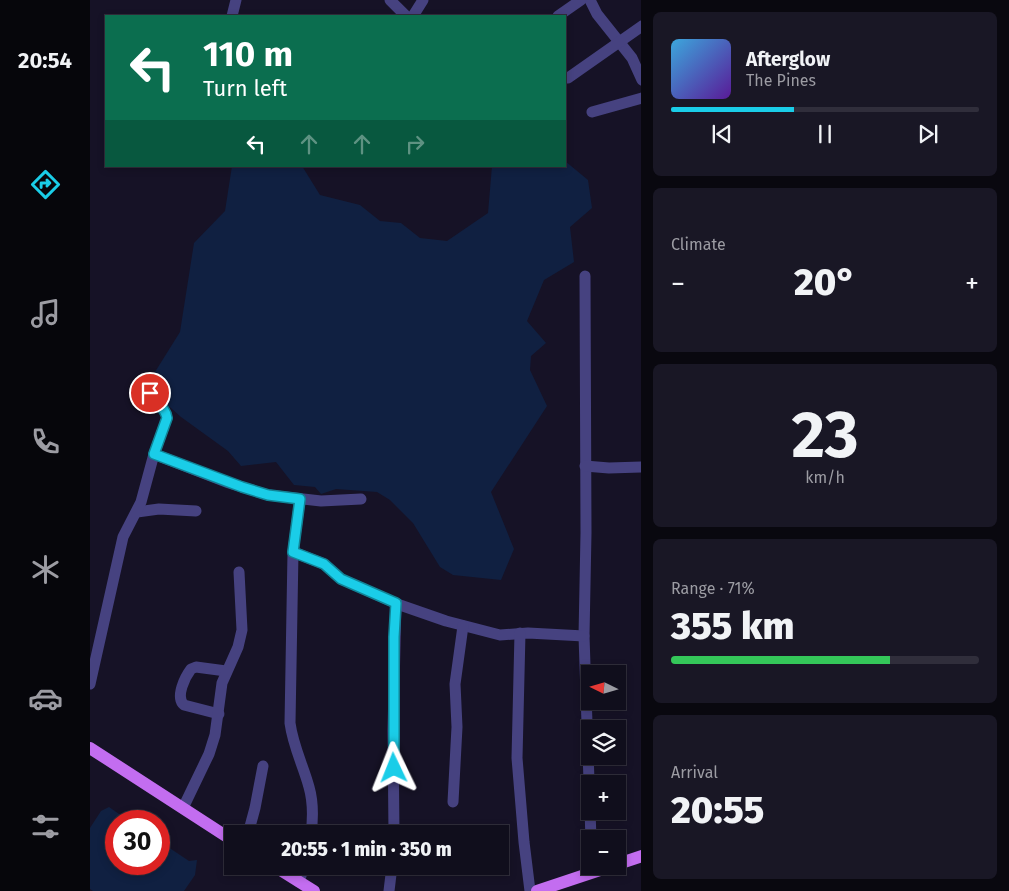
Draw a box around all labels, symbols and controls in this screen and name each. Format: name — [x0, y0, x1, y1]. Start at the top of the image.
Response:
text: 110 m — [203, 33, 293, 75]
icon: left — [120, 35, 185, 100]
text: 20:54 — [18, 47, 72, 74]
text: Afterglow — [746, 48, 830, 71]
text: The Pines — [746, 71, 816, 90]
text: Turn left — [203, 75, 287, 102]
icon: previous — [708, 120, 736, 148]
icon: pause — [811, 120, 839, 148]
icon: next — [914, 120, 942, 148]
icon: left — [242, 130, 270, 158]
icon: ahead — [295, 130, 323, 158]
icon: ahead — [348, 130, 376, 158]
icon: right — [401, 130, 429, 158]
icon: directions — [28, 167, 63, 202]
text: Climate — [671, 235, 726, 254]
text: 20° — [794, 259, 856, 305]
text: − — [671, 267, 685, 300]
text: + — [965, 267, 979, 300]
icon: music — [28, 296, 63, 331]
pin — [129, 372, 171, 414]
icon: arrive — [136, 379, 164, 407]
text: 23 — [791, 396, 859, 474]
icon: phone — [28, 424, 63, 459]
text: km/h — [805, 468, 845, 487]
icon: climate — [28, 552, 63, 587]
text: Range · 71% — [671, 579, 755, 598]
text: 355 km — [671, 603, 794, 649]
north arrow — [581, 665, 626, 710]
map controls — [581, 665, 626, 875]
icon: car — [28, 681, 63, 716]
button: layers — [581, 720, 626, 765]
position arrow — [367, 741, 419, 793]
text: Arrival — [671, 763, 718, 782]
button: + — [581, 775, 626, 820]
text: 20:55 — [671, 787, 764, 833]
icon: filters — [28, 809, 63, 844]
speed limit sign: 30 — [105, 810, 170, 875]
button: − — [581, 830, 626, 875]
text: 20:55 · 1 min · 350 m — [281, 838, 452, 861]

